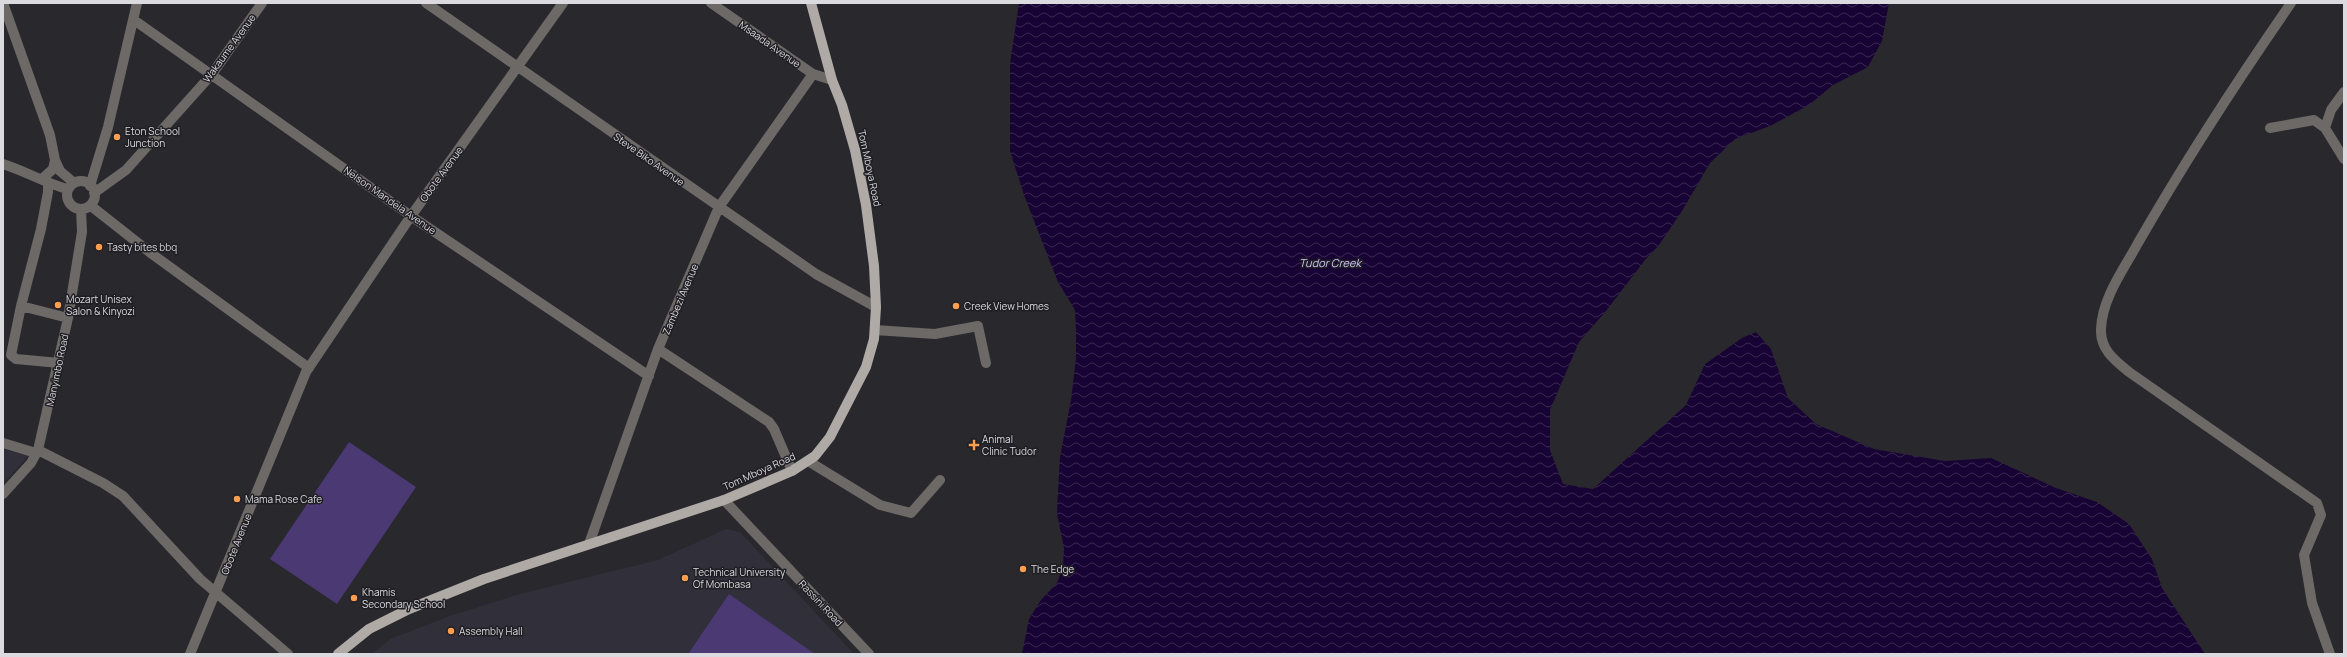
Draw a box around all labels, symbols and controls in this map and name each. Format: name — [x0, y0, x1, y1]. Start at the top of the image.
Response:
street label: Wakaume Avenue — [199, 11, 259, 85]
street label: Msaada Avenue — [736, 17, 804, 71]
place label: Eton School Junction — [125, 124, 180, 150]
street label: Tom Mboya Road — [855, 128, 885, 208]
street label: Steve Biko Avenue — [611, 129, 687, 189]
marker: Eton School Junction — [112, 132, 122, 142]
street label: Obote Avenue — [416, 143, 466, 204]
street label: Nelson Mandela Avenue — [341, 163, 439, 237]
place label: Tasty bites bbq — [107, 240, 177, 254]
marker: Tasty bites bbq — [94, 242, 104, 252]
water label: Tudor Creek — [1299, 255, 1362, 270]
street label: Zambezi Avenue — [659, 261, 701, 337]
place label: Mozart Unisex Salon & Kinyozi — [66, 292, 135, 318]
place label: Creek View Homes — [964, 299, 1049, 313]
marker: Mozart Unisex Salon & Kinyozi — [53, 300, 63, 310]
marker: Creek View Homes — [951, 301, 961, 311]
street label: Manyimbo Road — [43, 333, 71, 407]
place label: Animal Clinic Tudor — [982, 432, 1037, 458]
marker: Animal Clinic Tudor — [969, 440, 979, 450]
street label: Tom Mboya Road — [721, 449, 798, 493]
place label: Mama Rose Cafe — [245, 492, 322, 506]
marker: Mama Rose Cafe — [232, 494, 242, 504]
street label: Obote Avenue — [217, 511, 255, 577]
place label: The Edge — [1031, 562, 1074, 576]
marker: The Edge — [1018, 564, 1028, 574]
place label: Technical University Of Mombasa — [693, 565, 786, 591]
marker: Technical University Of Mombasa — [680, 573, 690, 583]
street label: Rassini Road — [796, 577, 846, 629]
place label: Khamis Secondary School — [362, 585, 445, 611]
marker: Khamis Secondary School — [349, 593, 359, 603]
place label: Assembly Hall — [459, 624, 523, 638]
marker: Assembly Hall — [446, 626, 456, 636]

